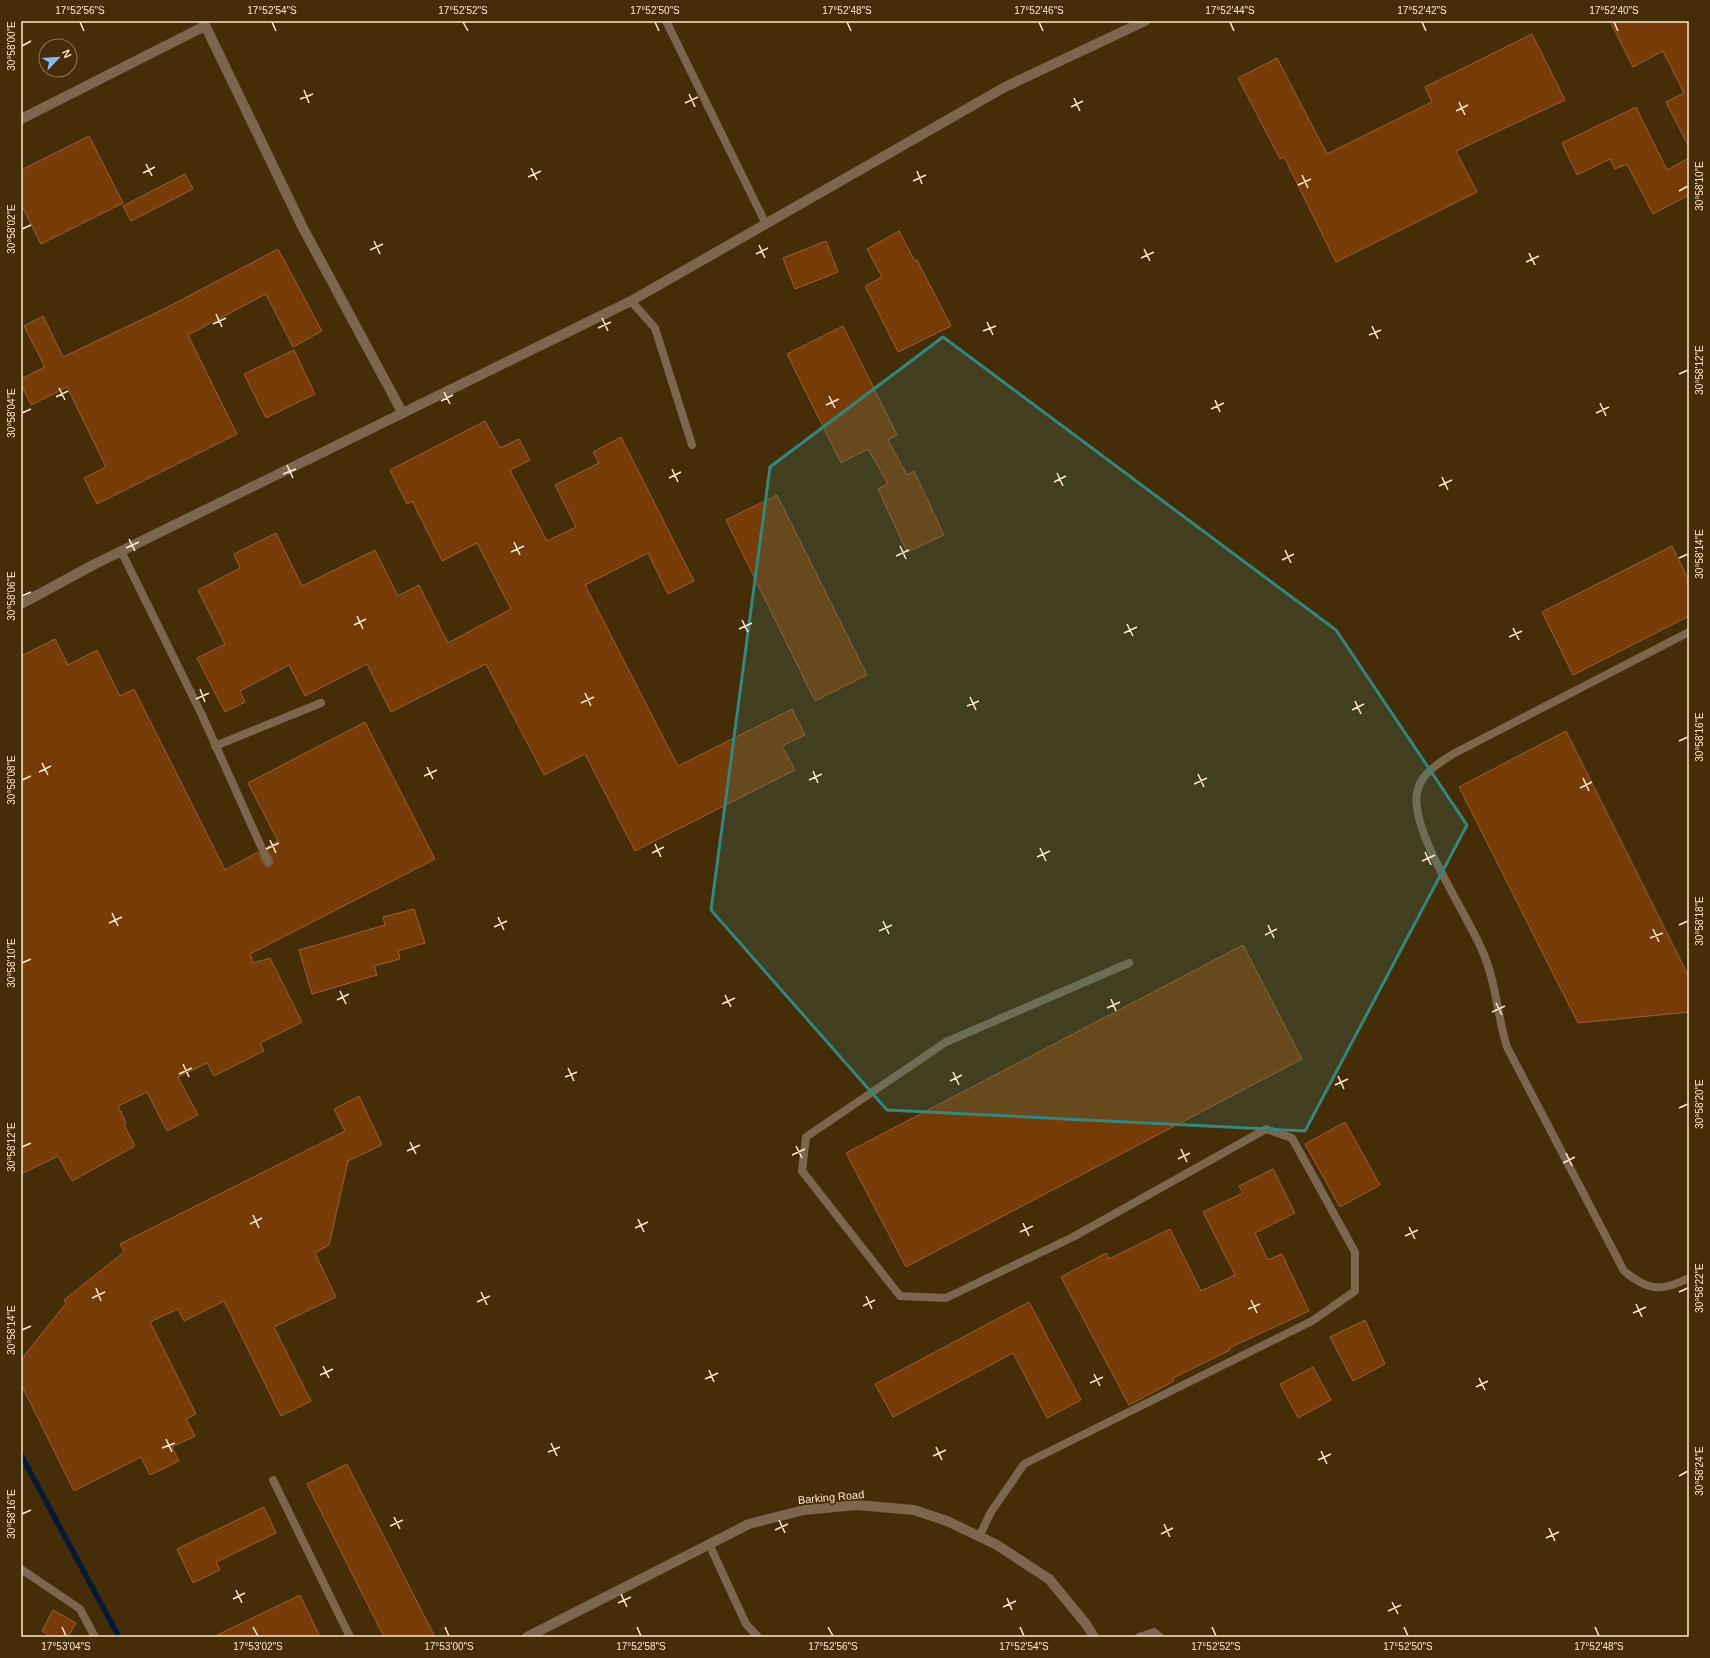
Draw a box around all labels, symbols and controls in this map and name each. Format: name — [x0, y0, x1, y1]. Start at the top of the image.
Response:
text: 17°52'56"S — [55, 5, 105, 16]
text: 17°52'54"S — [247, 5, 297, 16]
text: 17°52'52"S — [438, 5, 488, 16]
text: 17°52'50"S — [630, 5, 680, 16]
text: 17°52'48"S — [822, 5, 872, 16]
text: 17°52'46"S — [1014, 5, 1064, 16]
text: 17°52'44"S — [1205, 5, 1255, 16]
text: 17°52'42"S — [1397, 5, 1447, 16]
text: 17°52'40"S — [1589, 5, 1639, 16]
text: 30°58'00"E — [6, 21, 17, 71]
north arrow — [38, 38, 78, 78]
text: N — [60, 48, 74, 60]
text: 30°58'10"E — [1694, 161, 1705, 211]
text: 30°58'02"E — [6, 204, 17, 254]
text: 30°58'12"E — [1694, 345, 1705, 395]
text: 30°58'04"E — [6, 388, 17, 438]
text: 30°58'14"E — [1694, 529, 1705, 579]
text: 30°58'06"E — [6, 571, 17, 621]
text: 30°58'16"E — [1694, 712, 1705, 762]
text: 30°58'08"E — [6, 755, 17, 805]
text: 30°58'18"E — [1694, 896, 1705, 946]
text: 30°58'10"E — [6, 938, 17, 988]
text: 30°58'20"E — [1694, 1079, 1705, 1129]
text: 30°58'12"E — [6, 1122, 17, 1172]
text: 30°58'22"E — [1694, 1263, 1705, 1313]
text: 30°58'14"E — [6, 1305, 17, 1355]
text: 30°58'24"E — [1694, 1446, 1705, 1496]
street label: Barking Road — [797, 1488, 865, 1506]
text: 30°58'16"E — [6, 1489, 17, 1539]
text: 17°53'04"S — [41, 1641, 91, 1652]
text: 17°53'02"S — [233, 1641, 283, 1652]
text: 17°53'00"S — [424, 1641, 474, 1652]
text: 17°52'58"S — [616, 1641, 666, 1652]
text: 17°52'56"S — [808, 1641, 858, 1652]
text: 17°52'54"S — [999, 1641, 1049, 1652]
text: 17°52'52"S — [1191, 1641, 1241, 1652]
text: 17°52'50"S — [1383, 1641, 1433, 1652]
text: 17°52'48"S — [1574, 1641, 1624, 1652]

